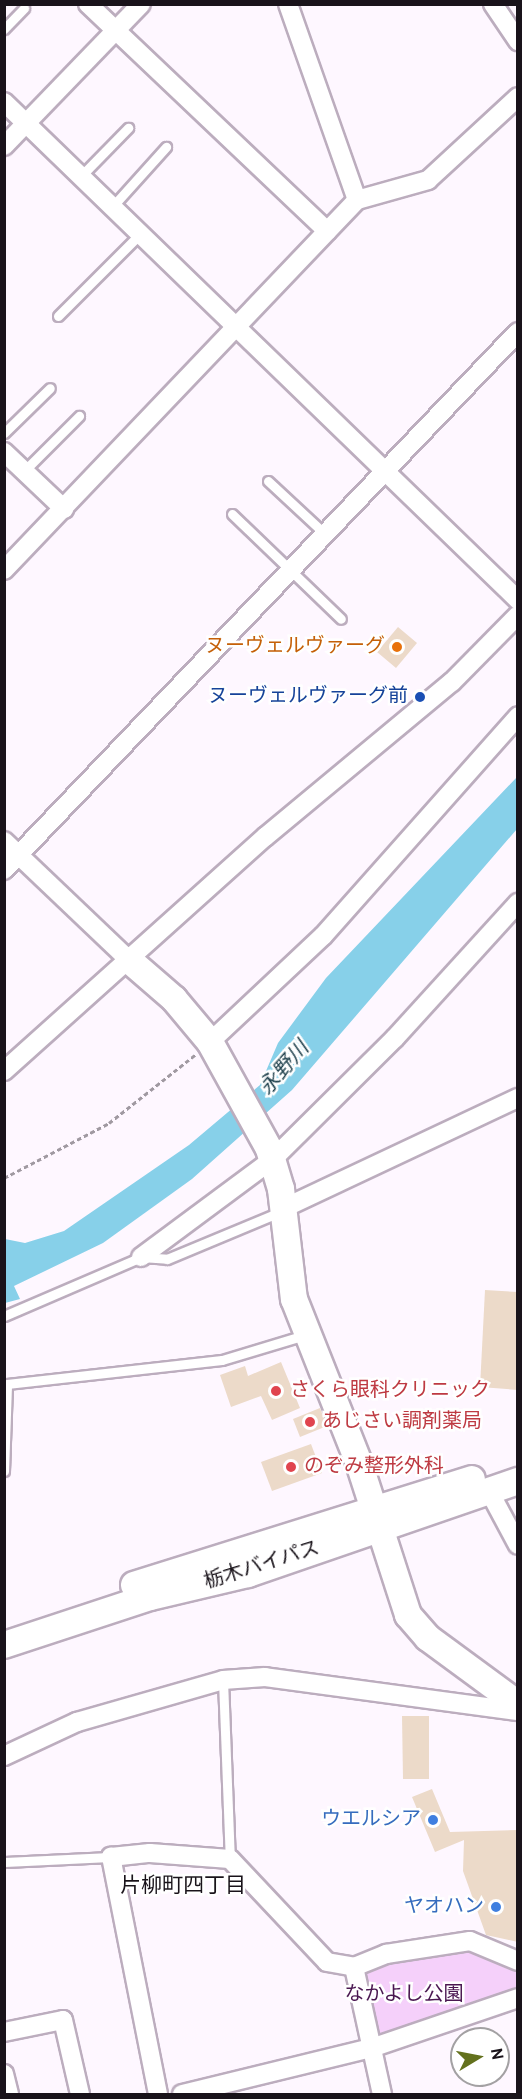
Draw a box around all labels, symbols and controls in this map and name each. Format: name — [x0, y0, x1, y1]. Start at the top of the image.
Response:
place label: ヌーヴェルヴァーグ — [205, 635, 385, 659]
marker: ヌーヴェルヴァーグ — [390, 640, 404, 654]
place label: ヌーヴェルヴァーグ前 — [208, 685, 408, 709]
marker: ヌーヴェルヴァーグ前 — [413, 690, 427, 704]
water label: 永野川 — [255, 1037, 315, 1101]
place label: さくら眼科クリニック — [290, 1379, 490, 1403]
marker: さくら眼科クリニック — [267, 1382, 285, 1400]
place label: あじさい調剤薬局 — [322, 1410, 482, 1434]
marker: あじさい調剤薬局 — [303, 1415, 317, 1429]
place label: のぞみ整形外科 — [304, 1455, 444, 1479]
marker: のぞみ整形外科 — [282, 1458, 300, 1476]
street label: 栃木バイパス — [201, 1537, 323, 1595]
place label: ウエルシア — [321, 1808, 421, 1832]
marker: ウエルシア — [426, 1813, 440, 1827]
district label: 片柳町四丁目 — [120, 1874, 246, 1900]
place label: ヤオハン — [404, 1895, 484, 1919]
marker: ヤオハン — [489, 1900, 503, 1914]
park label: なかよし公園 — [344, 1983, 464, 2007]
north arrow — [450, 2027, 510, 2087]
text: N — [485, 2047, 507, 2062]

